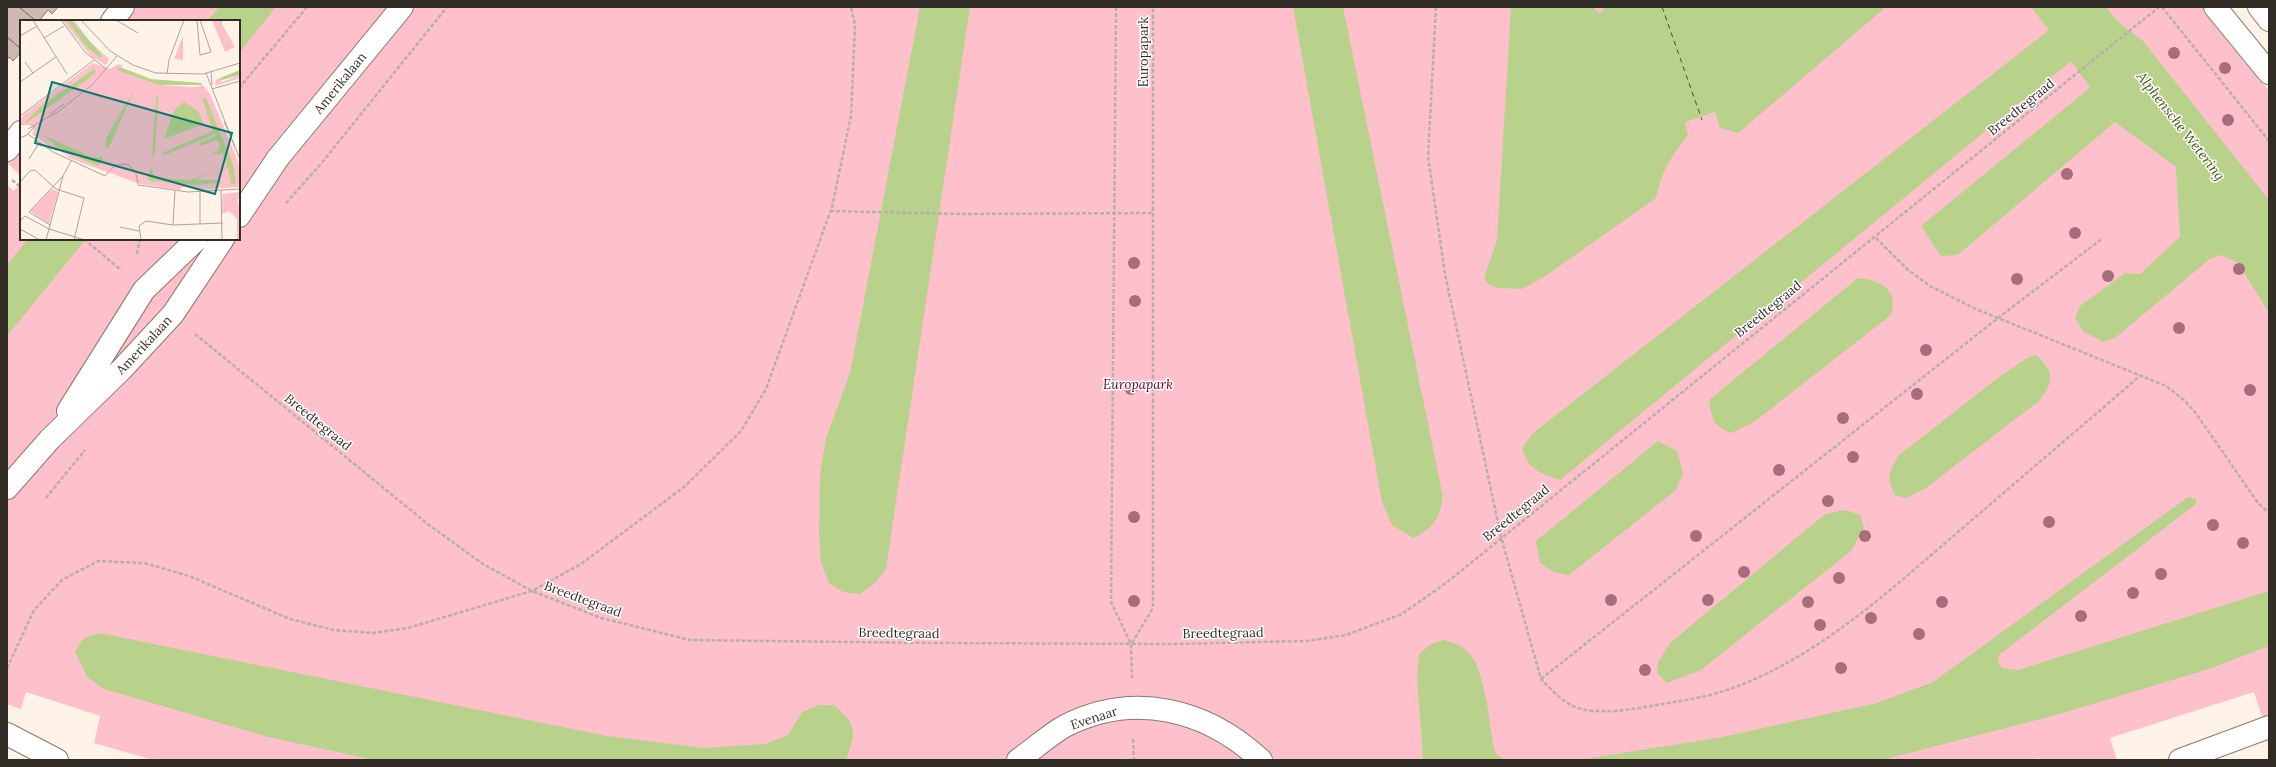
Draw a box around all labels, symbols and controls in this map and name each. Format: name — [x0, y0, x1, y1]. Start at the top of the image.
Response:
street label: Europapark — [1135, 17, 1152, 87]
inset map — [20, 20, 240, 240]
street label: Amerikalaan — [309, 49, 370, 118]
water label: Alphensche Wetering — [2132, 67, 2229, 184]
street label: Breedtegraad — [1984, 75, 2058, 139]
street label: Breedtegraad — [1731, 277, 1805, 341]
street label: Amerikalaan — [112, 312, 176, 379]
park label: Europapark — [1103, 376, 1173, 393]
street label: Breedtegraad — [281, 390, 355, 454]
street label: Breedtegraad — [1479, 481, 1553, 545]
street label: Breedtegraad — [542, 577, 624, 621]
street label: Breedtegraad — [858, 624, 940, 642]
street label: Breedtegraad — [1182, 624, 1264, 642]
street label: Evenaar — [1068, 702, 1120, 734]

